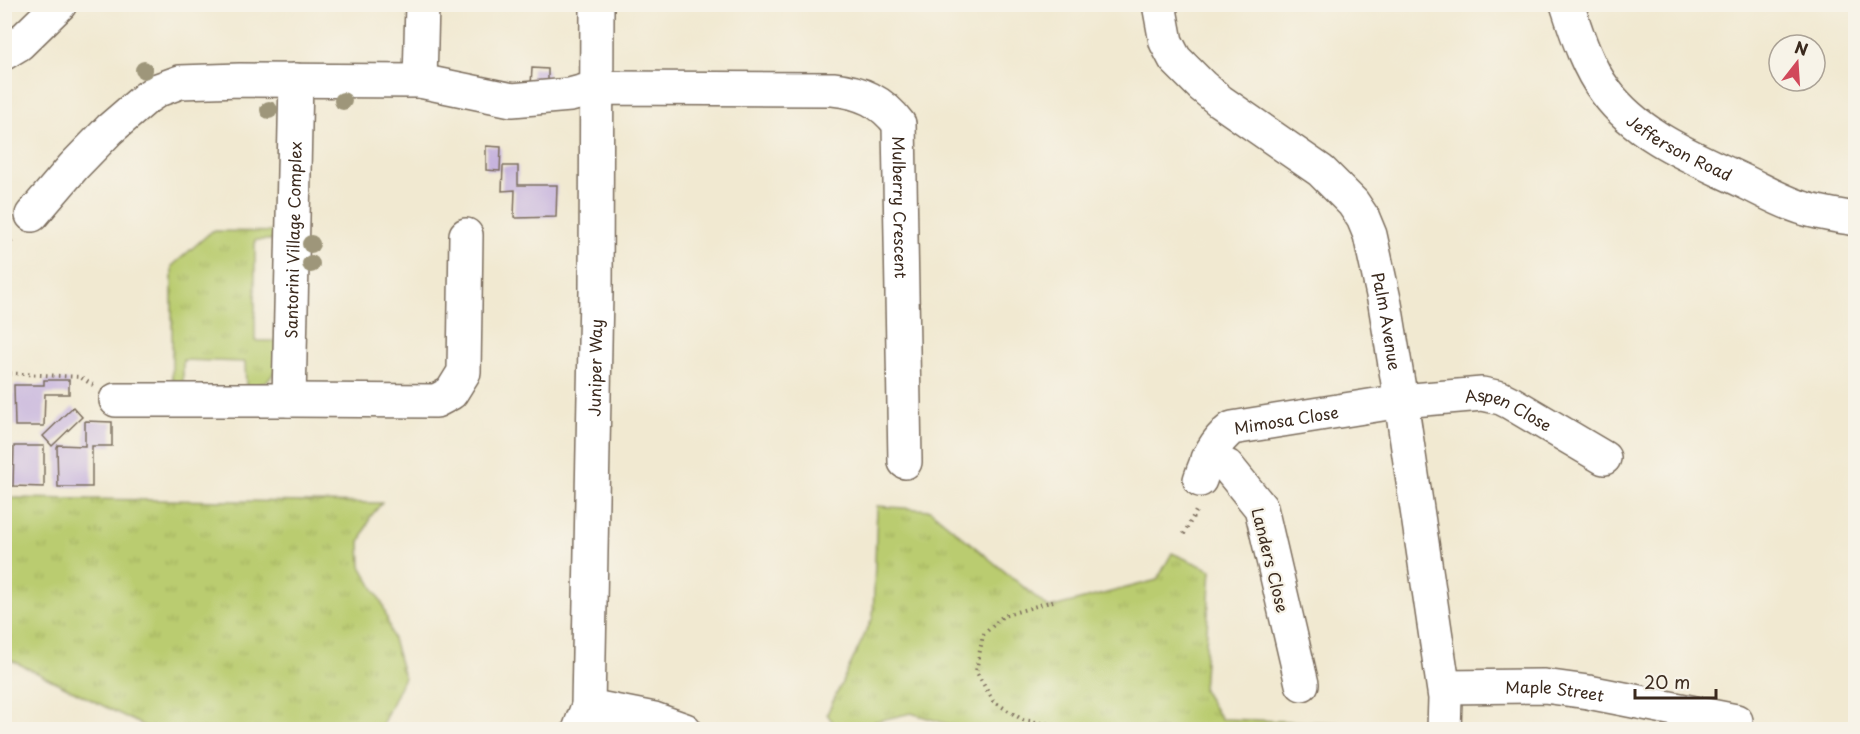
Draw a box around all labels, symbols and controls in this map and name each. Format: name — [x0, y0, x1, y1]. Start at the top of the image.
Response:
north arrow — [1767, 33, 1827, 93]
text: N — [1792, 34, 1811, 61]
street label: Jefferson Road — [1622, 108, 1736, 186]
street label: Mulberry Crescent — [887, 136, 914, 279]
street label: Santorini Village Complex — [278, 141, 307, 339]
street label: Palm Avenue — [1366, 270, 1408, 372]
street label: Juniper Way — [582, 319, 607, 417]
street label: Aspen Close — [1464, 382, 1557, 437]
street label: Mimosa Close — [1232, 399, 1340, 440]
street label: Landers Close — [1246, 505, 1296, 615]
scale bar — [1635, 662, 1716, 700]
text: 20 m — [1644, 668, 1690, 695]
street label: Maple Street — [1505, 674, 1607, 707]

